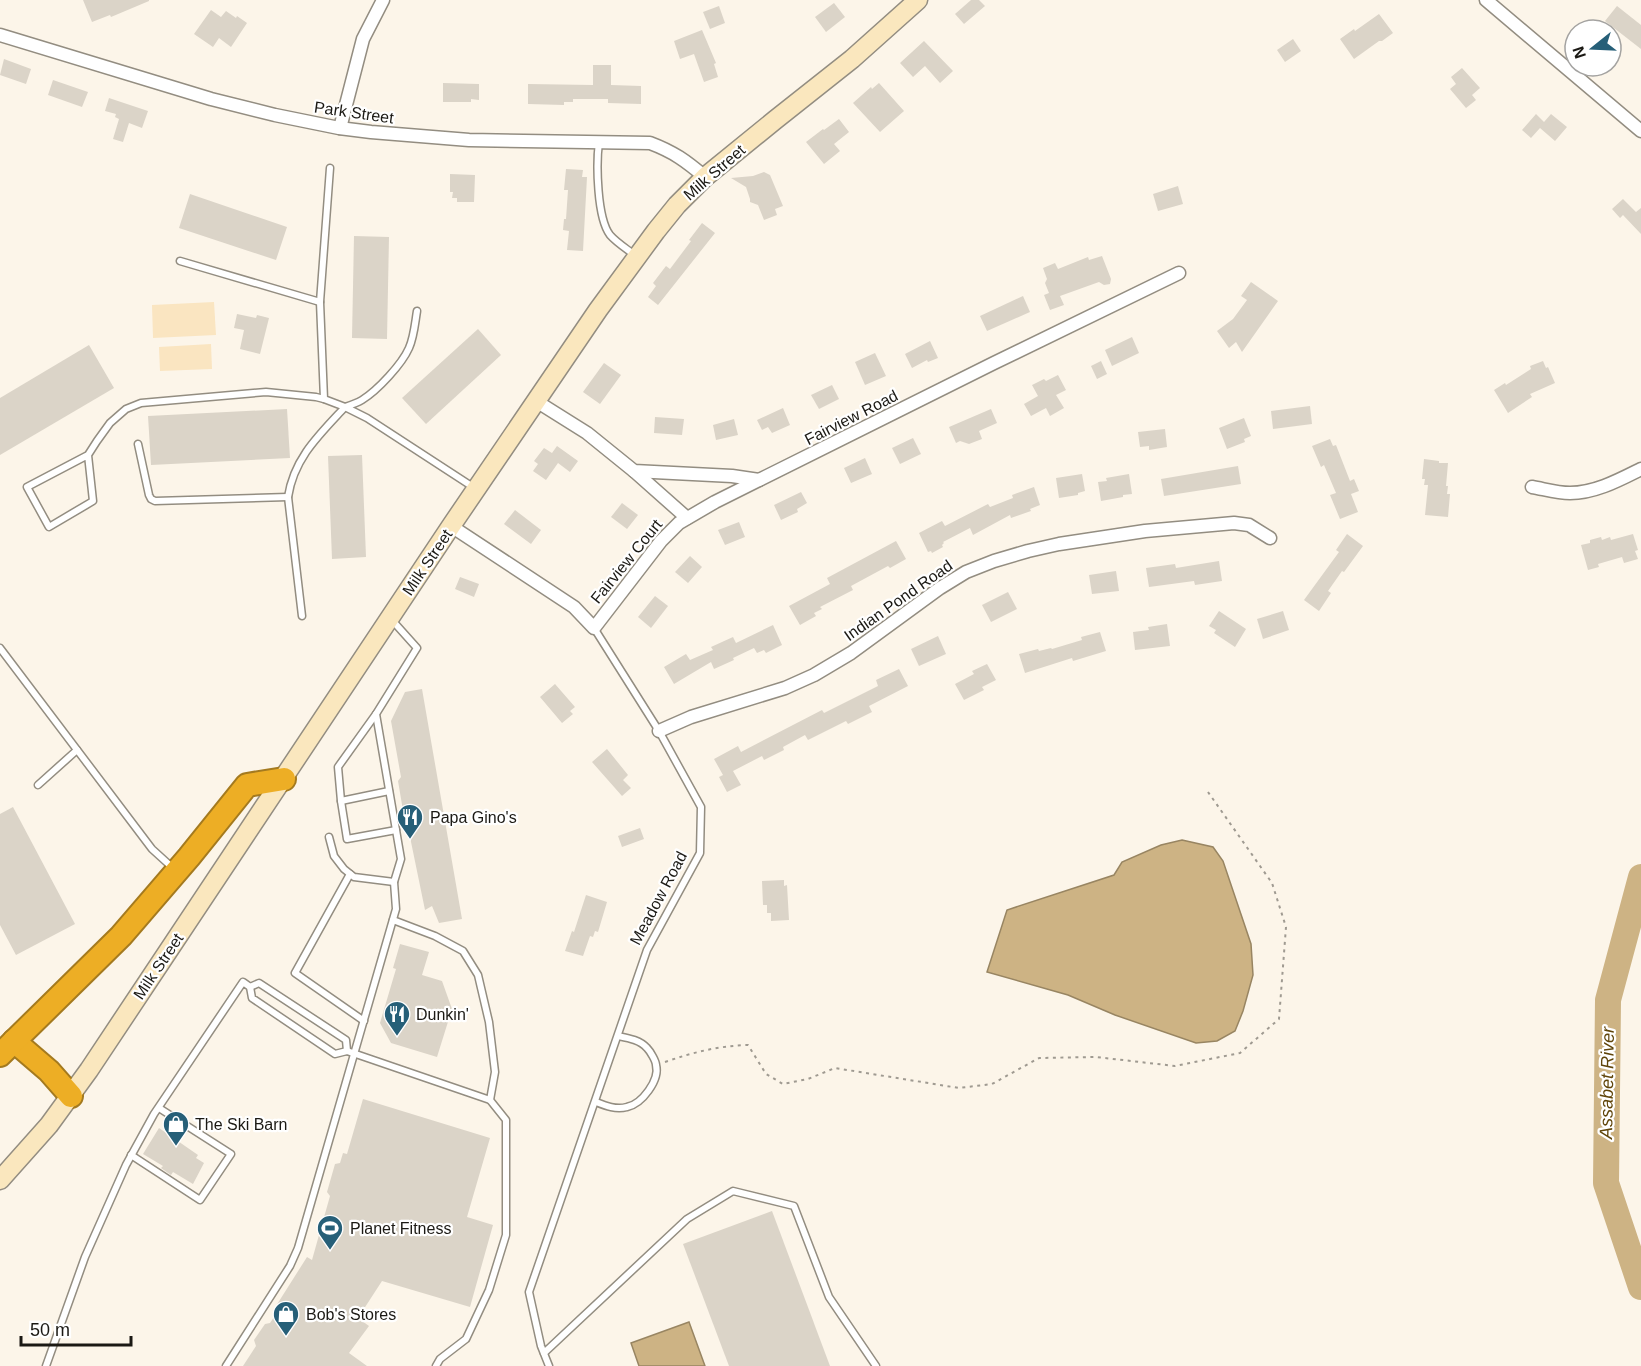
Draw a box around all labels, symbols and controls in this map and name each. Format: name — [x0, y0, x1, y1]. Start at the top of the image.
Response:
north arrow — [1563, 18, 1623, 78]
text: N — [1569, 44, 1589, 61]
street label: Park Street — [313, 99, 395, 127]
street label: Milk Street — [680, 141, 749, 204]
street label: Fairview Road — [802, 387, 901, 448]
street label: Fairview Court — [587, 515, 666, 607]
street label: Milk Street — [399, 526, 456, 598]
street label: Indian Pond Road — [841, 557, 956, 644]
restaurant icon: Papa Gino's — [395, 802, 425, 840]
place label: Papa Gino's — [430, 809, 517, 826]
street label: Meadow Road — [627, 849, 690, 948]
street label: Milk Street — [130, 930, 187, 1002]
restaurant icon: Dunkin' — [382, 999, 412, 1037]
place label: Dunkin' — [416, 1006, 469, 1023]
water label: Assabet River — [1596, 1026, 1618, 1140]
shop icon: The Ski Barn — [161, 1109, 191, 1147]
place label: The Ski Barn — [195, 1116, 287, 1133]
sports icon: Planet Fitness — [315, 1213, 345, 1251]
place label: Planet Fitness — [350, 1220, 451, 1237]
shop icon: Bob's Stores — [271, 1299, 301, 1337]
place label: Bob's Stores — [306, 1306, 396, 1323]
scale bar — [21, 1309, 130, 1347]
text: 50 m — [30, 1320, 70, 1340]

